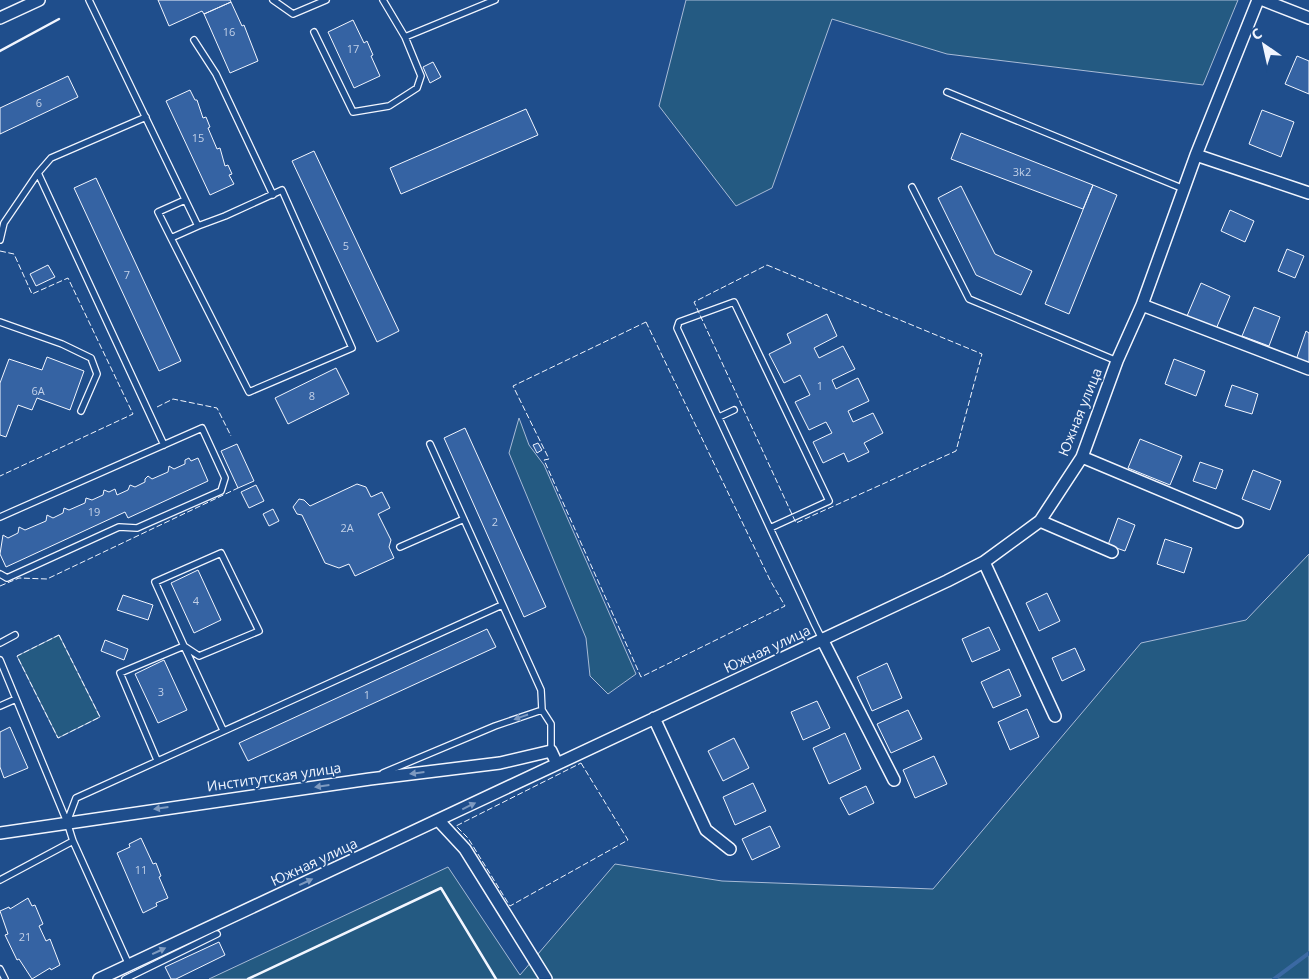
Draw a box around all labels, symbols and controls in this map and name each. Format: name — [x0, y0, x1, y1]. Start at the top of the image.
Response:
north arrow — [1239, 20, 1289, 70]
text: С — [1247, 23, 1266, 44]
house number: 16 — [223, 24, 235, 39]
house number: 17 — [347, 41, 359, 56]
house number: 6 — [36, 95, 42, 110]
house number: 15 — [192, 130, 204, 145]
house number: 3k2 — [1013, 164, 1031, 179]
house number: 5 — [343, 238, 349, 253]
house number: 7 — [124, 267, 130, 282]
street label: Южная улица — [1053, 365, 1106, 459]
house number: 1 — [817, 378, 823, 393]
house number: 6А — [31, 383, 45, 398]
house number: 8 — [309, 388, 315, 403]
house number: 19 — [88, 504, 100, 519]
house number: 2 — [492, 514, 498, 529]
house number: 2А — [340, 520, 354, 535]
house number: 4 — [193, 593, 200, 608]
street label: Южная улица — [720, 620, 813, 677]
house number: 3 — [158, 684, 164, 699]
house number: 1 — [364, 687, 370, 702]
one-way arrow — [513, 713, 528, 721]
street label: Институтская улица — [206, 758, 342, 795]
one-way arrow — [409, 769, 425, 777]
one-way arrow — [313, 782, 329, 790]
one-way arrow — [462, 802, 477, 810]
one-way arrow — [153, 805, 169, 813]
street label: Южная улица — [267, 833, 360, 890]
house number: 11 — [135, 862, 147, 877]
one-way arrow — [299, 878, 314, 887]
house number: 21 — [19, 929, 31, 944]
one-way arrow — [152, 946, 166, 954]

